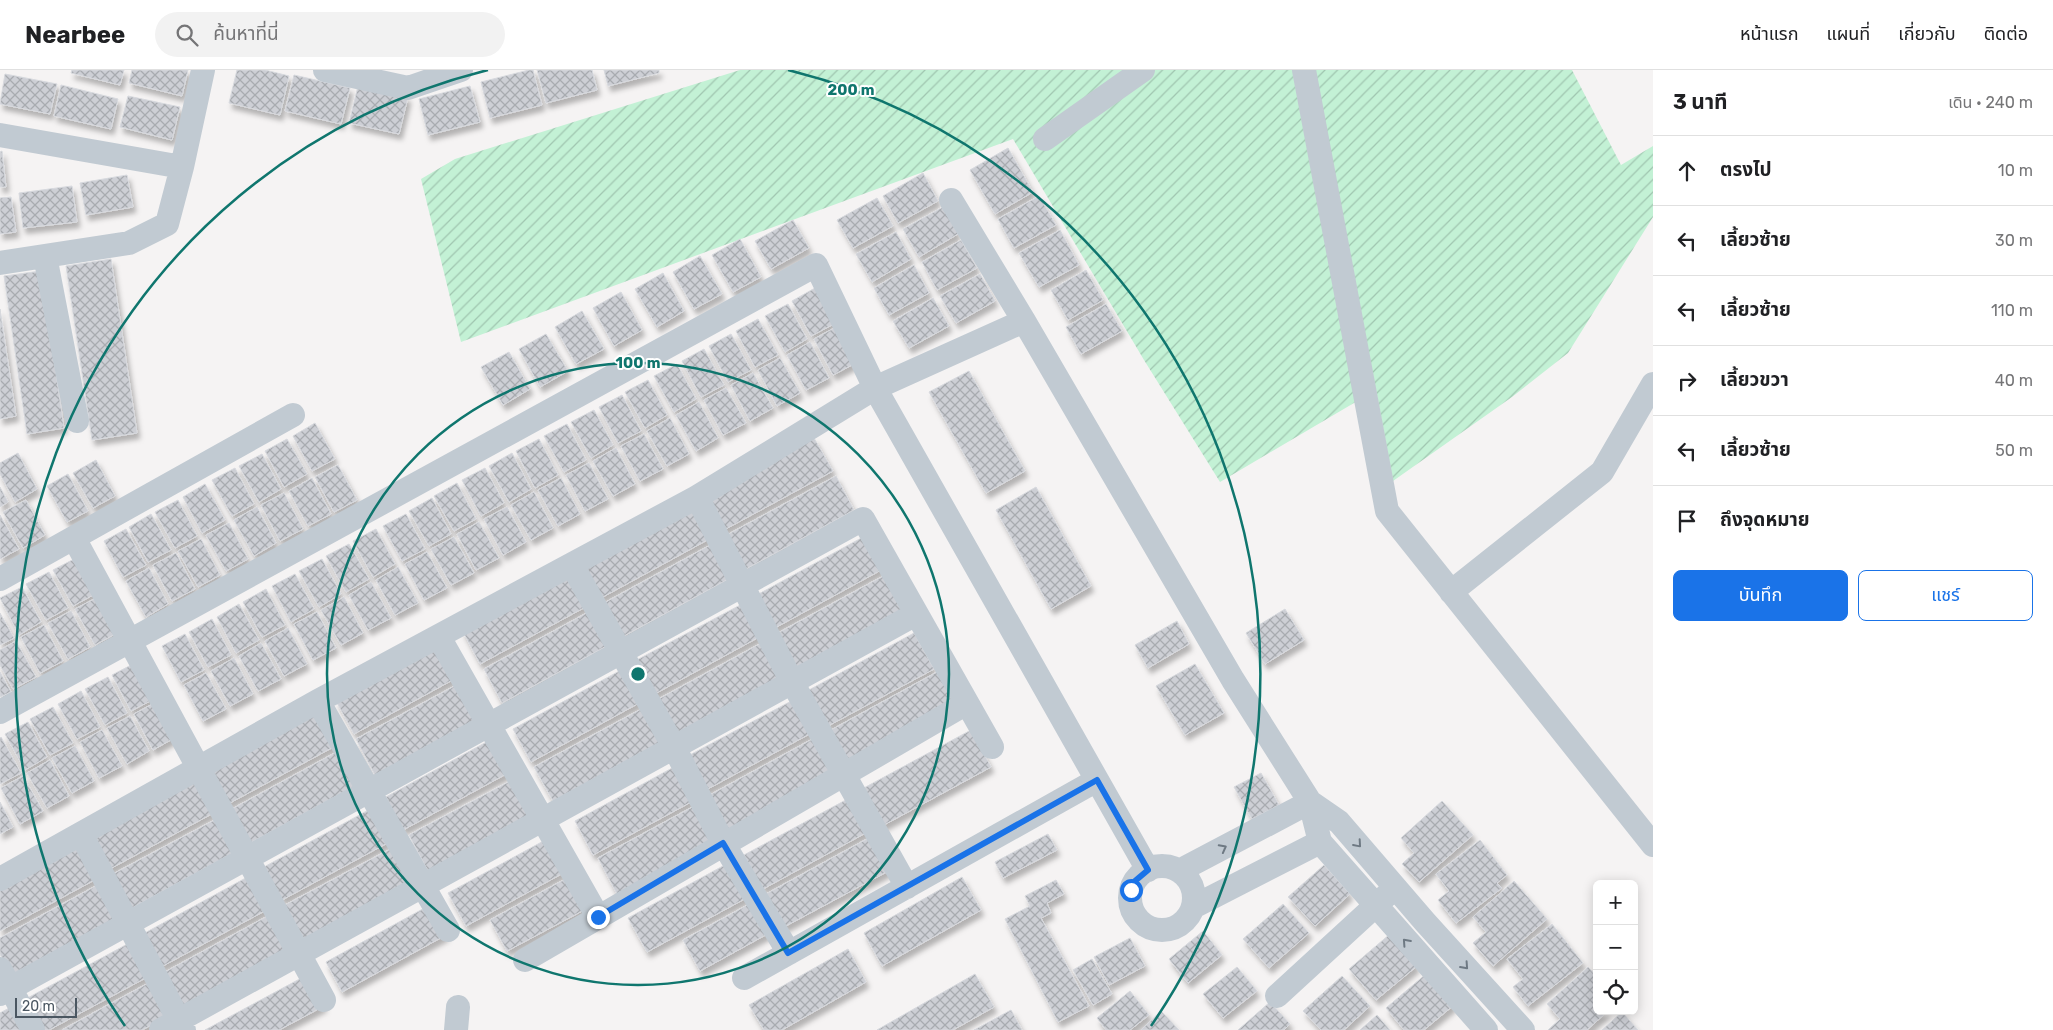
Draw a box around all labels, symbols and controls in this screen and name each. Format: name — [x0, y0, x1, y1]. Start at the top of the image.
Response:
search box — [155, 12, 505, 57]
text: Nearbee — [25, 21, 125, 49]
icon: search — [173, 21, 201, 49]
text: ค้นหาที่นี่ — [213, 22, 279, 45]
text: หน้าแรก — [1740, 23, 1798, 45]
text: แผนที่ — [1826, 23, 1870, 45]
text: เกี่ยวกับ — [1898, 23, 1956, 45]
text: ติดต่อ — [1984, 23, 2028, 45]
text: 200 m — [827, 81, 875, 99]
text: 3 นาที — [1673, 89, 1728, 114]
text: เดิน · 240 m — [1948, 93, 2033, 112]
icon: ahead — [1673, 157, 1701, 185]
text: ตรงไป — [1720, 158, 1772, 181]
text: 10 m — [1998, 161, 2033, 180]
icon: left — [1673, 227, 1701, 255]
text: เลี้ยวซ้าย — [1720, 228, 1791, 251]
text: 30 m — [1995, 231, 2033, 250]
icon: left — [1673, 297, 1701, 325]
text: เลี้ยวซ้าย — [1720, 298, 1791, 321]
text: 110 m — [1991, 301, 2033, 320]
text: 100 m — [616, 354, 660, 372]
icon: right — [1673, 367, 1701, 395]
text: เลี้ยวขวา — [1720, 368, 1789, 391]
text: 40 m — [1995, 371, 2033, 390]
icon: left — [1673, 437, 1701, 465]
text: เลี้ยวซ้าย — [1720, 438, 1791, 461]
text: 50 m — [1995, 441, 2033, 460]
icon: arrive — [1673, 507, 1701, 535]
text: ถึงจุดหมาย — [1720, 508, 1810, 531]
button: บันทึก — [1673, 570, 1848, 621]
button: แชร์ — [1858, 570, 2033, 621]
centre of rings — [629, 665, 647, 683]
one-way arrow — [1352, 838, 1361, 847]
one-way arrow — [1217, 845, 1226, 855]
route start — [1120, 879, 1143, 902]
map controls — [1593, 880, 1638, 1015]
button: + — [1593, 880, 1638, 925]
route end — [587, 906, 610, 929]
button: − — [1593, 925, 1638, 970]
one-way arrow — [1403, 938, 1412, 947]
one-way arrow — [1459, 960, 1468, 969]
button: locate — [1593, 970, 1638, 1015]
scale bar — [15, 995, 78, 1018]
text: 20 m — [22, 998, 55, 1015]

